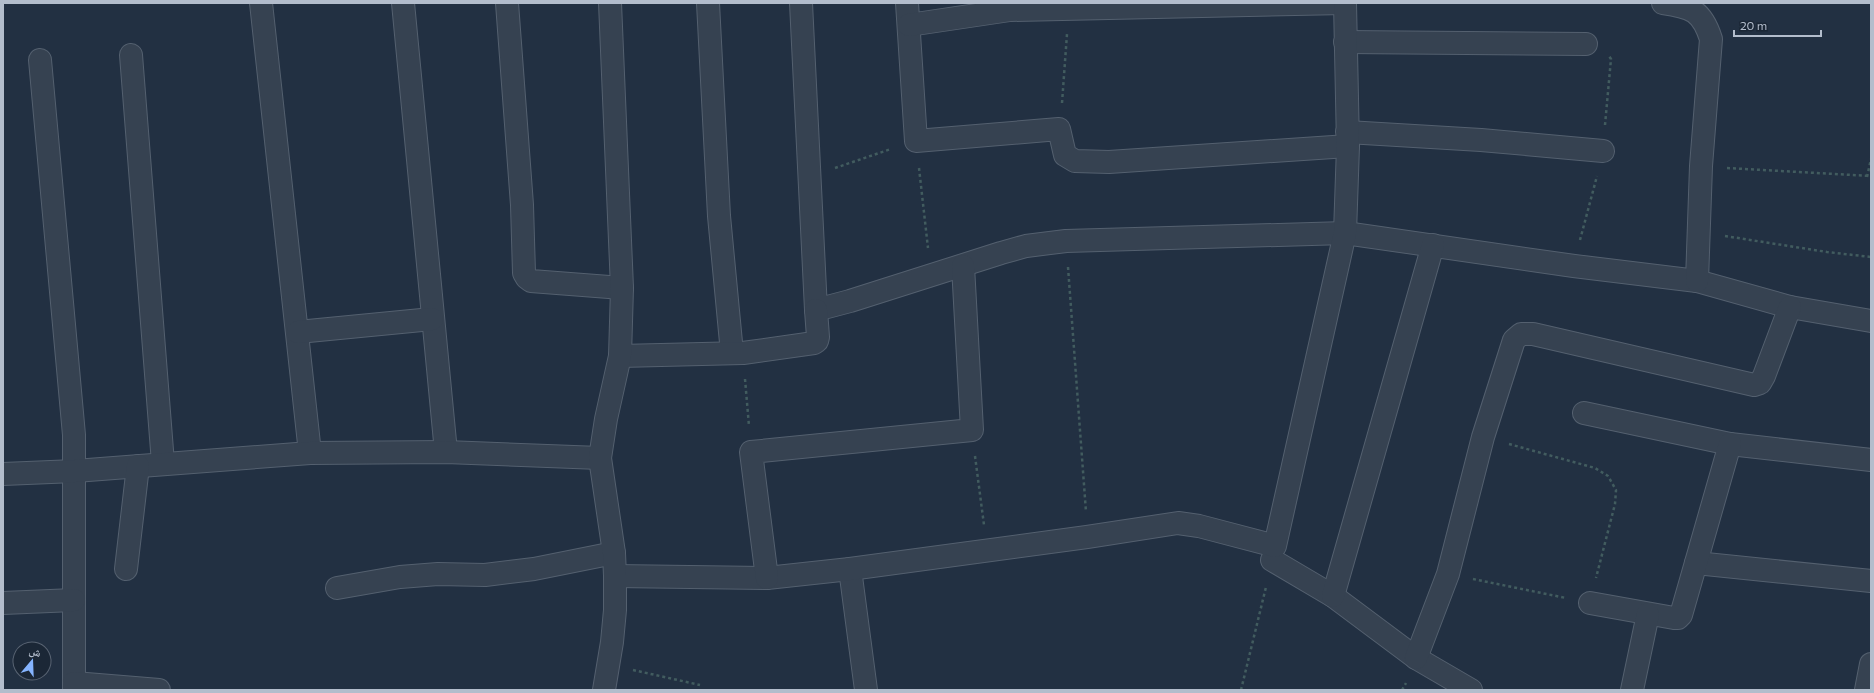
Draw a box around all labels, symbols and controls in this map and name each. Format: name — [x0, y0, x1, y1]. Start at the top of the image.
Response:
scale bar — [1734, 12, 1821, 38]
text: 20 m — [1740, 18, 1767, 32]
north arrow — [12, 641, 52, 681]
text: ش — [27, 643, 43, 661]

